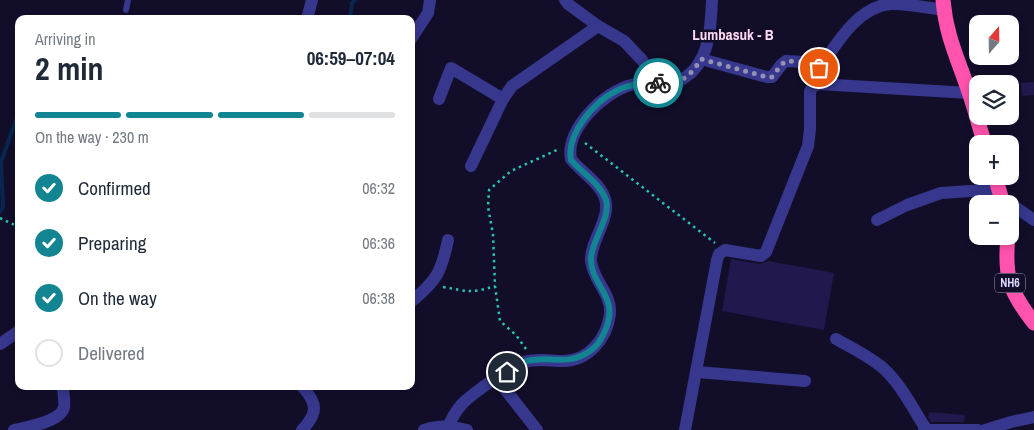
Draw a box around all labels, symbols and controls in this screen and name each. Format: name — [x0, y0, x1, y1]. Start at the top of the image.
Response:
north arrow — [969, 15, 1019, 65]
map controls — [969, 15, 1019, 245]
district label: Lumbasuk - B — [692, 24, 774, 45]
text: Arriving in — [35, 28, 96, 50]
text: 06:59–07:04 — [307, 45, 395, 71]
text: 2 min — [35, 47, 104, 90]
pin — [798, 47, 840, 89]
icon: bag — [805, 54, 833, 82]
courier — [633, 58, 683, 108]
icon: bike — [644, 69, 672, 97]
button: layers — [969, 75, 1019, 125]
text: On the way · 230 m — [35, 126, 149, 148]
button: + — [969, 135, 1019, 185]
icon: check — [35, 174, 63, 202]
text: Confirmed — [78, 175, 151, 201]
text: 06:32 — [362, 177, 395, 199]
button: − — [969, 195, 1019, 245]
icon: check — [35, 229, 63, 257]
text: Preparing — [78, 230, 146, 256]
text: 06:36 — [362, 232, 395, 254]
road number: NH6 — [995, 274, 1025, 292]
icon: check — [35, 284, 63, 312]
text: On the way — [78, 285, 157, 311]
text: 06:38 — [362, 287, 395, 309]
text: Delivered — [78, 340, 145, 366]
pin — [486, 351, 528, 393]
icon: home — [493, 358, 521, 386]

